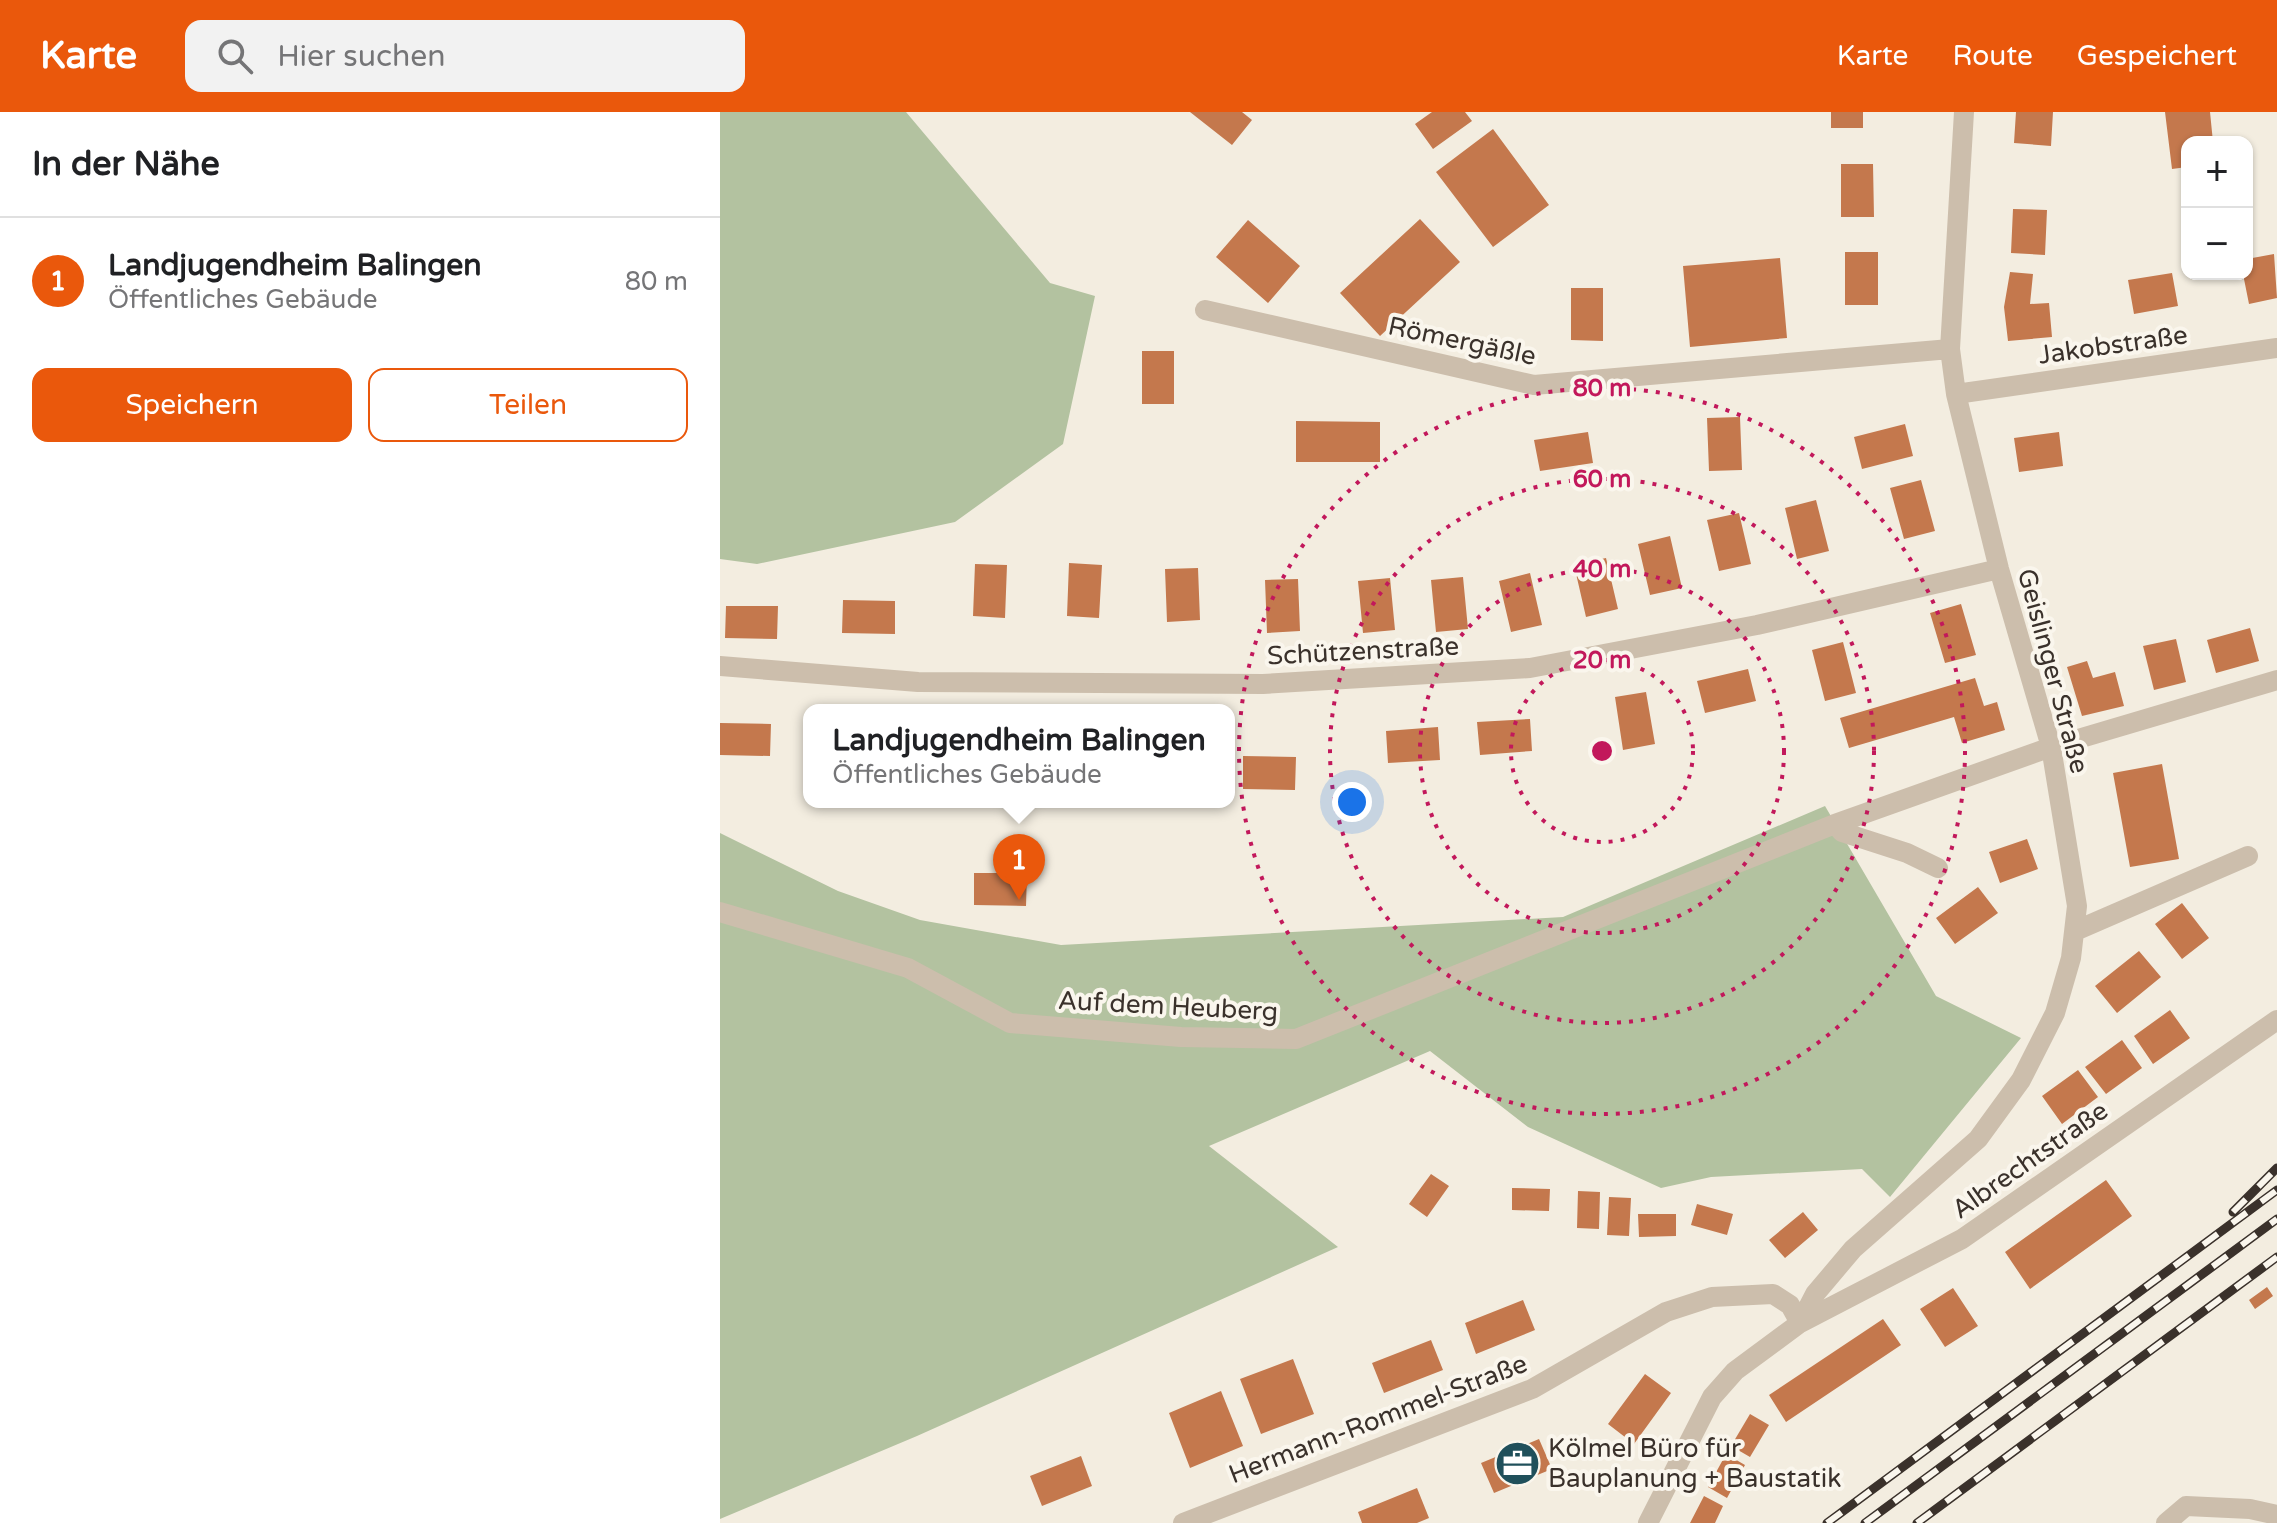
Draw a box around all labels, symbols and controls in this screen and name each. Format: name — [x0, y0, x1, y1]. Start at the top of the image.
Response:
search box — [185, 20, 745, 92]
text: Karte — [40, 33, 137, 79]
icon: search — [213, 34, 257, 78]
text: Hier suchen — [277, 38, 445, 75]
text: Karte — [1837, 39, 1908, 73]
text: Route — [1952, 39, 2033, 73]
text: Gespeichert — [2077, 39, 2237, 73]
map controls — [2181, 136, 2253, 280]
button: + — [2181, 136, 2253, 208]
text: In der Nähe — [32, 144, 220, 185]
button: − — [2181, 208, 2253, 280]
text: Landjugendheim Balingen — [108, 247, 481, 284]
text: 1 — [50, 266, 66, 297]
text: 80 m — [625, 266, 688, 297]
text: Öffentliches Gebäude — [108, 284, 378, 315]
street label: Römergäßle — [1385, 310, 1539, 372]
street label: Jakobstraße — [2036, 319, 2190, 371]
button: Speichern — [32, 368, 352, 442]
button: Teilen — [368, 368, 688, 442]
text: 80 m — [1573, 374, 1631, 403]
text: 60 m — [1573, 465, 1631, 494]
text: 40 m — [1573, 555, 1631, 584]
street label: Geislinger Straße — [2011, 565, 2095, 777]
street label: Schützenstraße — [1266, 630, 1460, 672]
text: 20 m — [1573, 646, 1631, 675]
popup — [803, 704, 1235, 808]
text: Landjugendheim Balingen — [832, 722, 1206, 759]
centre of rings — [1588, 737, 1616, 765]
text: Öffentliches Gebäude — [832, 759, 1102, 790]
your location — [1332, 782, 1372, 822]
pin: 1 — [993, 834, 1045, 900]
street label: Auf dem Heuberg — [1057, 985, 1279, 1027]
street label: Albrechtstraße — [1946, 1095, 2114, 1225]
street label: Hermann-Rommel-Straße — [1224, 1348, 1532, 1490]
place label: Kölmel Büro für Bauplanung + Baustatik — [1548, 1433, 1841, 1494]
office icon: Kölmel Büro für Bauplanung + Baustatik — [1493, 1439, 1541, 1487]

